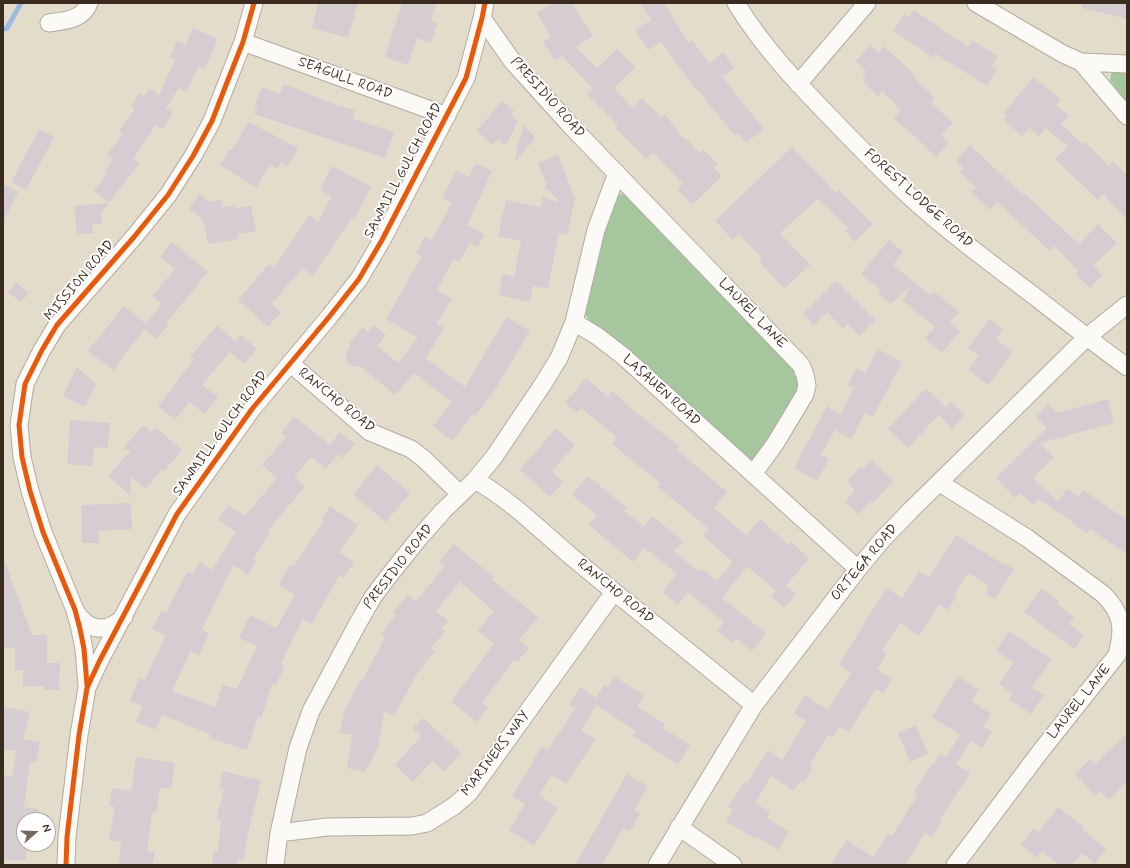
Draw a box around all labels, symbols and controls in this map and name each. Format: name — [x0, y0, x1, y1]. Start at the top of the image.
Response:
street label: SEAGULL ROAD — [296, 54, 394, 104]
street label: PRESIDIO ROAD — [506, 54, 588, 142]
street label: SAWMILL GULCH ROAD — [361, 100, 447, 242]
street label: FOREST LODGE ROAD — [860, 146, 976, 252]
street label: MISSION ROAD — [41, 237, 119, 325]
street label: LAUREL LANE — [714, 275, 790, 353]
street label: LASAUEN ROAD — [619, 352, 703, 430]
street label: RANCHO ROAD — [294, 365, 378, 437]
street label: SAWMILL GULCH ROAD — [170, 368, 272, 500]
street label: PRESIDIO ROAD — [361, 521, 437, 613]
street label: ORTEGA ROAD — [828, 521, 902, 605]
street label: RANCHO ROAD — [573, 556, 657, 628]
street label: LAUREL LANE — [1045, 661, 1115, 743]
street label: MARINERS WAY — [458, 708, 534, 800]
north arrow — [16, 812, 56, 852]
text: N — [39, 822, 54, 834]

